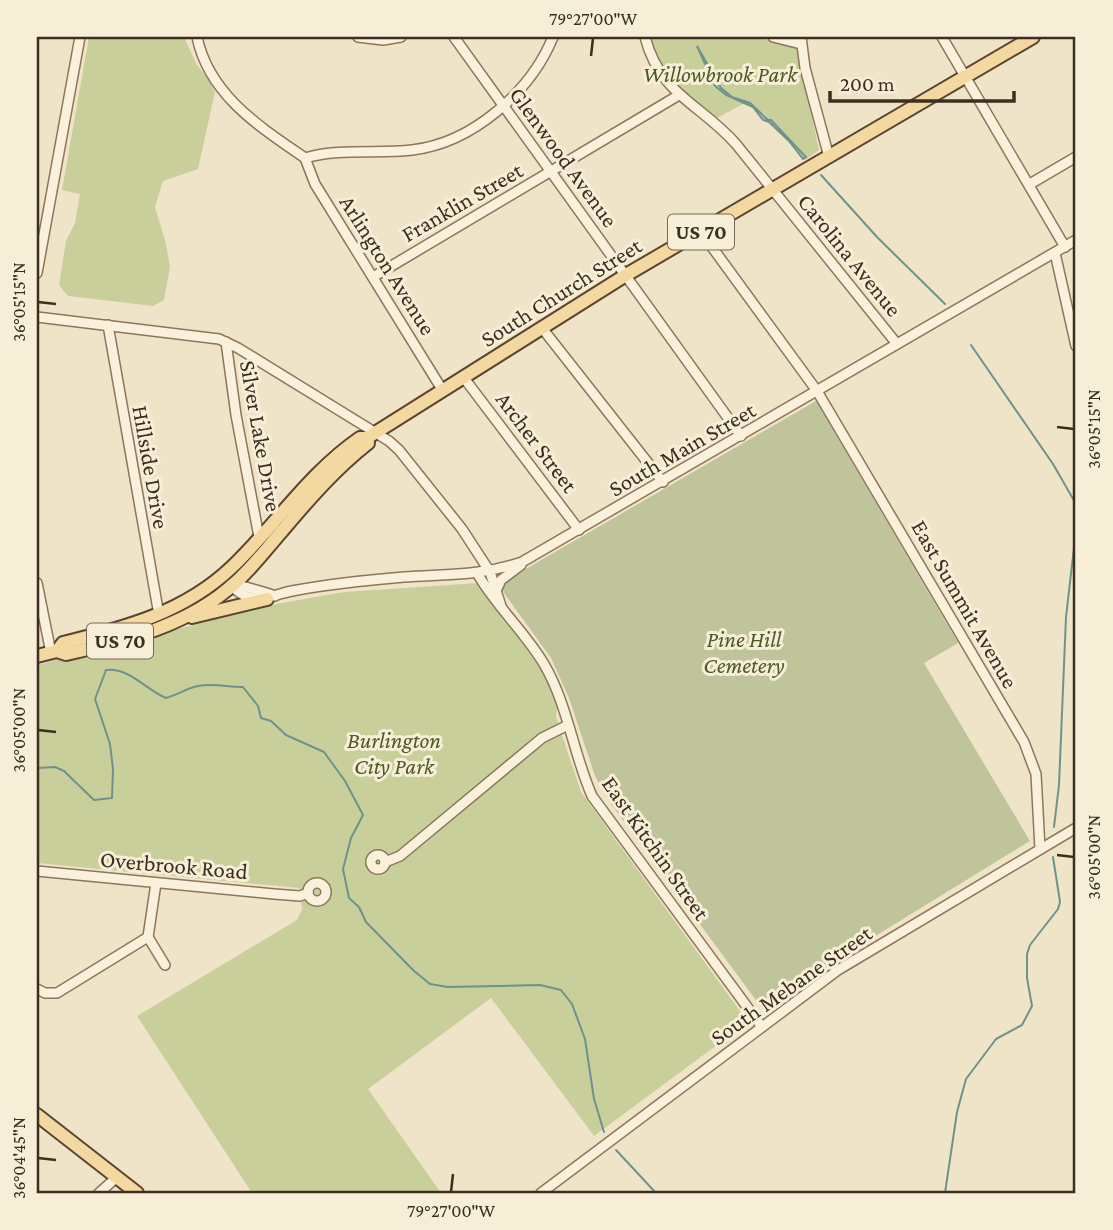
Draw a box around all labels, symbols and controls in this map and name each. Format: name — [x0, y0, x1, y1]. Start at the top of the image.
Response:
text: 79°27'00"W — [549, 9, 637, 29]
scale bar — [830, 60, 1013, 104]
park label: Willowbrook Park — [643, 61, 798, 87]
text: 200 m — [840, 72, 895, 96]
street label: Glenwood Avenue — [504, 82, 624, 232]
street label: Franklin Street — [397, 157, 528, 247]
street label: Carolina Avenue — [793, 188, 907, 322]
street label: Arlington Avenue — [335, 190, 441, 340]
road number: US 70 — [668, 215, 734, 250]
street label: South Church Street — [476, 232, 646, 352]
text: 36°05'15"N — [9, 262, 29, 342]
street label: Silver Lake Drive — [235, 358, 287, 514]
street label: Archer Street — [491, 387, 583, 498]
text: 36°05'15"N — [1084, 389, 1104, 469]
street label: South Main Street — [604, 396, 760, 501]
street label: Hillside Drive — [127, 403, 175, 531]
street label: East Summit Avenue — [906, 515, 1024, 693]
road number: US 70 — [87, 624, 153, 658]
park label: Pine Hill Cemetery — [703, 626, 785, 678]
text: 36°05'00"N — [9, 687, 29, 772]
park label: Burlington City Park — [347, 727, 441, 779]
street label: East Kitchin Street — [597, 771, 715, 925]
text: 36°05'00"N — [1084, 814, 1104, 899]
street label: Overbrook Road — [99, 846, 249, 884]
street label: South Mebane Street — [705, 919, 877, 1050]
text: 36°04'45"N — [9, 1117, 29, 1199]
text: 79°27'00"W — [407, 1201, 495, 1221]

